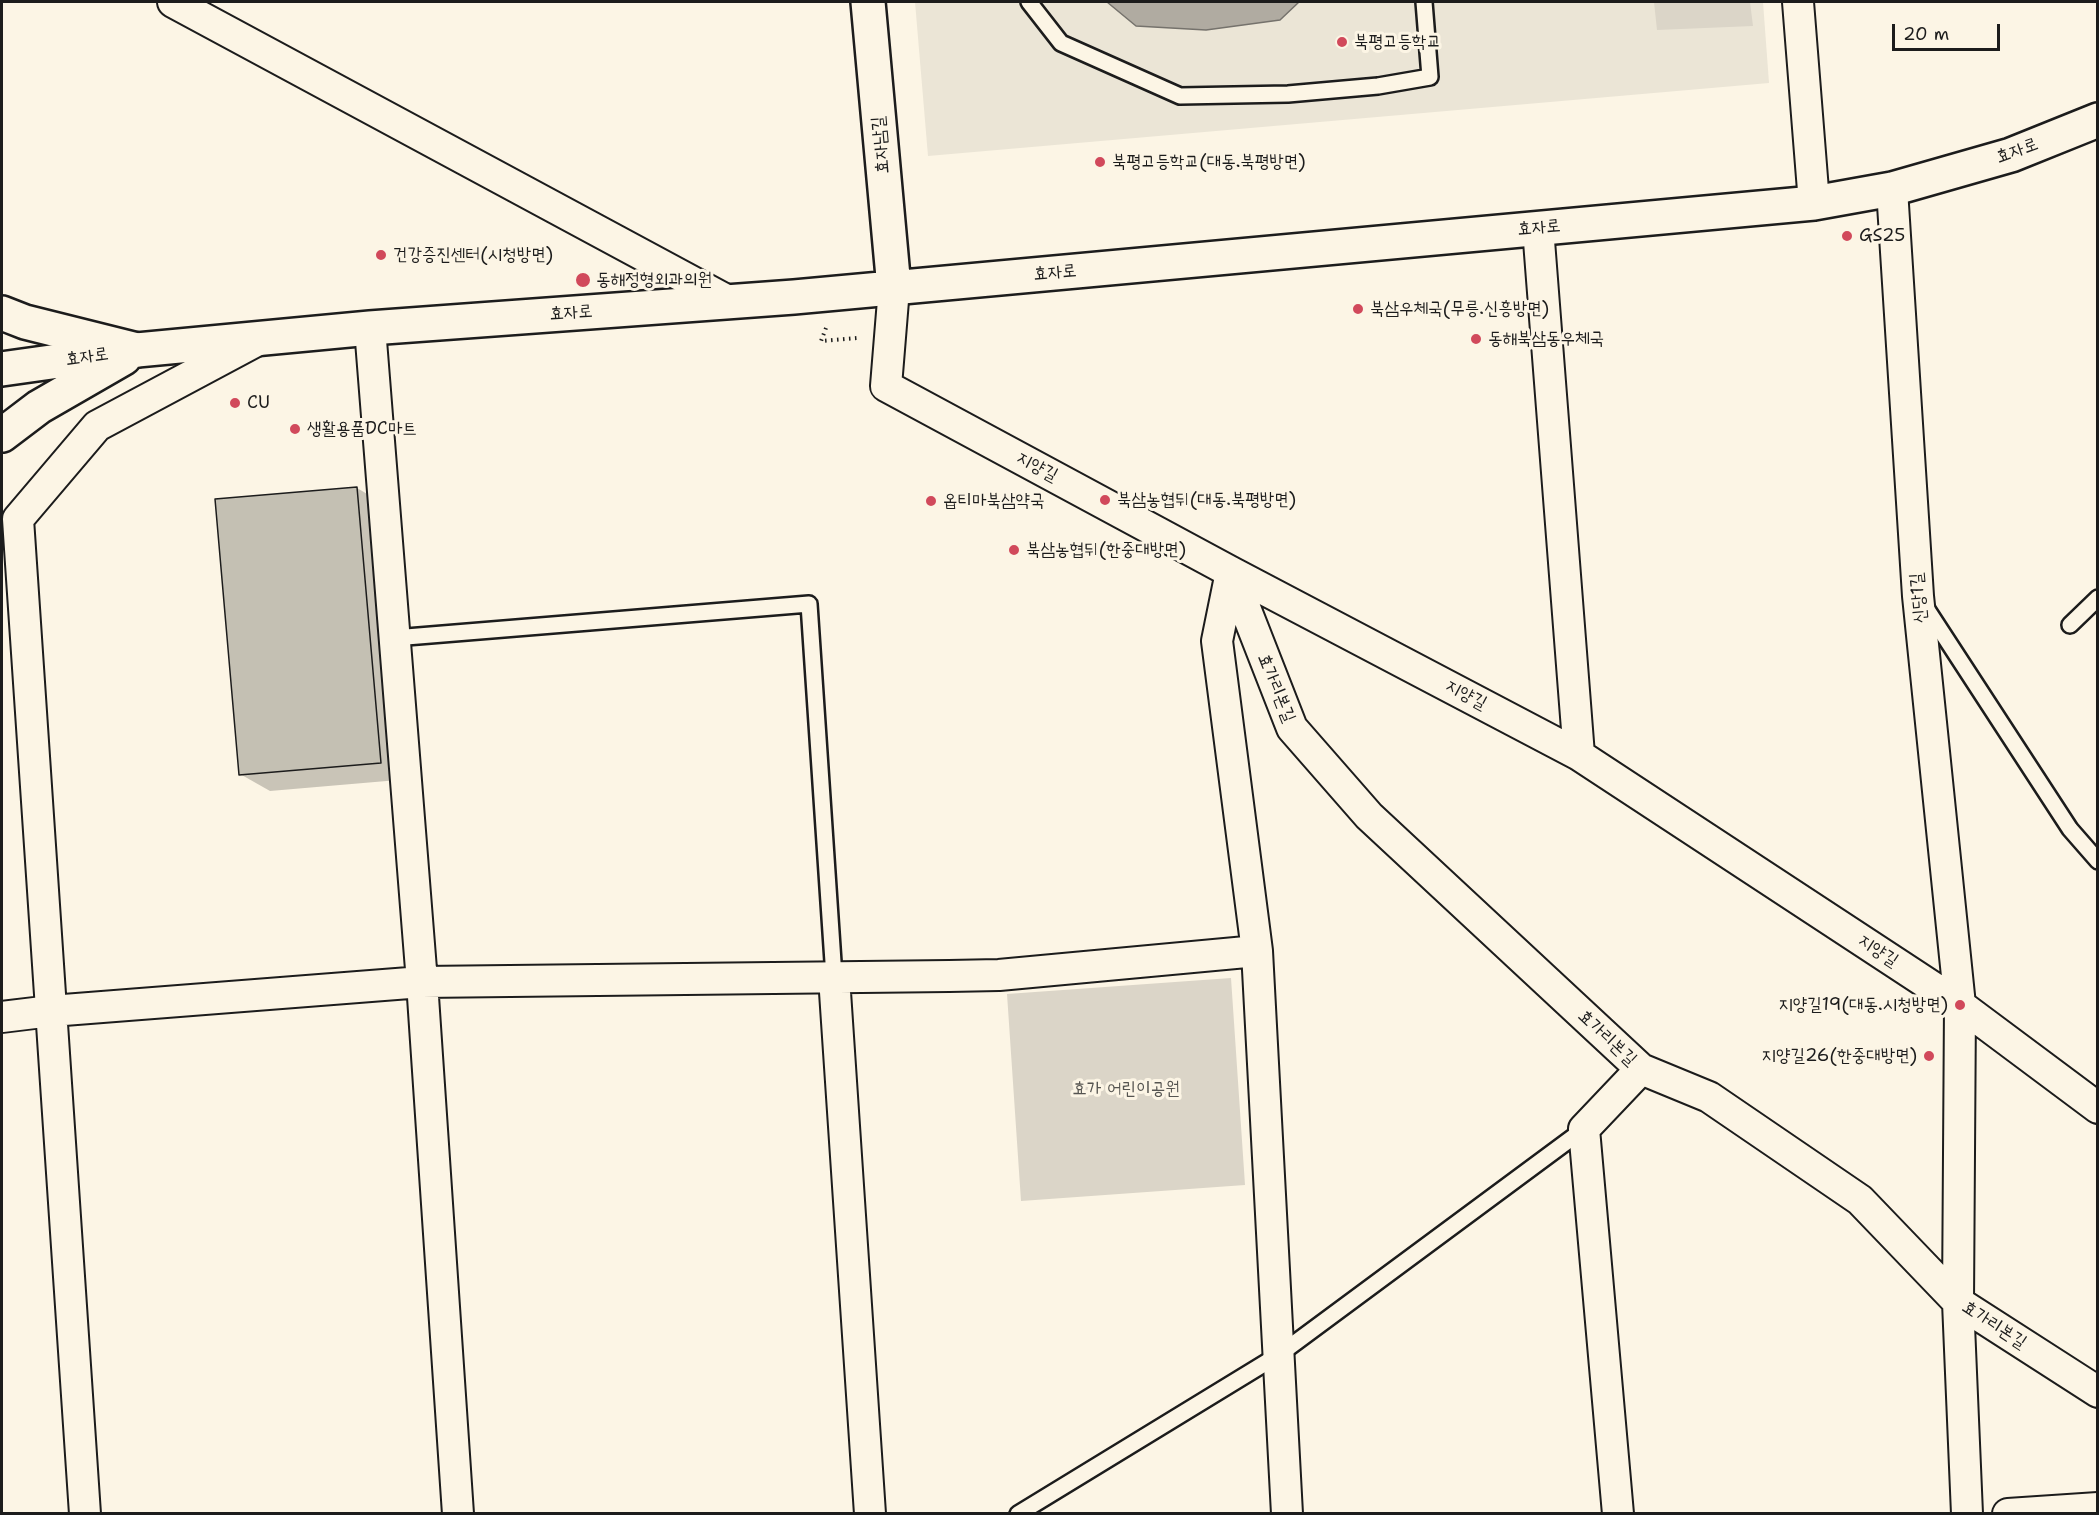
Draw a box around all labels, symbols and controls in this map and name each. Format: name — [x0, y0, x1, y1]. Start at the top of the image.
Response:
scale bar — [1895, 12, 2003, 50]
text: 20 m — [1903, 22, 1949, 46]
place label: 북평고등학교 — [1354, 31, 1441, 53]
marker: 북평고등학교 — [1335, 35, 1349, 49]
street label: 효자남길 — [868, 115, 894, 175]
street label: 효자로 — [1993, 133, 2041, 169]
place label: 북평고등학교(대동.북평방면) — [1112, 151, 1306, 173]
marker: 북평고등학교(대동.북평방면) — [1093, 155, 1107, 169]
street label: 효자로 — [1516, 215, 1562, 241]
place label: GS25 — [1859, 225, 1905, 247]
marker: GS25 — [1840, 229, 1854, 243]
place label: 건강증진센터(시청방면) — [393, 244, 553, 266]
marker: 건강증진센터(시청방면) — [374, 248, 388, 262]
street label: 효자로 — [1032, 260, 1078, 286]
place label: 동해정형외과의원 — [596, 269, 712, 291]
marker: 동해정형외과의원 — [574, 271, 592, 289]
place label: 북삼우체국(무릉.신흥방면) — [1370, 298, 1549, 320]
street label: 효자로 — [549, 301, 593, 325]
marker: 북삼우체국(무릉.신흥방면) — [1351, 302, 1365, 316]
place label: 동해북삼동우체국 — [1488, 328, 1604, 350]
marker: 동해북삼동우체국 — [1469, 332, 1483, 346]
street label: 효자로 — [64, 343, 110, 371]
place label: CU — [247, 392, 270, 414]
marker: CU — [228, 396, 242, 410]
place label: 생활용품DC마트 — [307, 418, 417, 440]
marker: 생활용품DC마트 — [288, 422, 302, 436]
street label: 지양길 — [1013, 447, 1061, 487]
place label: 북삼농협뒤(대동.북평방면) — [1117, 489, 1296, 511]
place label: 옵티마북삼약국 — [943, 490, 1044, 512]
marker: 북삼농협뒤(대동.북평방면) — [1098, 493, 1112, 507]
marker: 옵티마북삼약국 — [924, 494, 938, 508]
place label: 북삼농협뒤(한중대방면) — [1026, 539, 1186, 561]
marker: 북삼농협뒤(한중대방면) — [1007, 543, 1021, 557]
street label: 신당1길 — [1906, 572, 1932, 624]
street label: 효가리본길 — [1252, 650, 1300, 726]
street label: 지양길 — [1442, 675, 1490, 715]
street label: 지양길 — [1854, 930, 1902, 972]
place label: 지양길19(대동.시청방면) — [1778, 994, 1948, 1016]
marker: 지양길19(대동.시청방면) — [1953, 998, 1967, 1012]
street label: 효가리본길 — [1573, 1005, 1641, 1071]
place label: 지양길26(한중대방면) — [1762, 1045, 1917, 1067]
marker: 지양길26(한중대방면) — [1922, 1049, 1936, 1063]
park label: 효가 어린이공원 — [1072, 1078, 1180, 1100]
street label: 효가리본길 — [1958, 1296, 2030, 1354]

